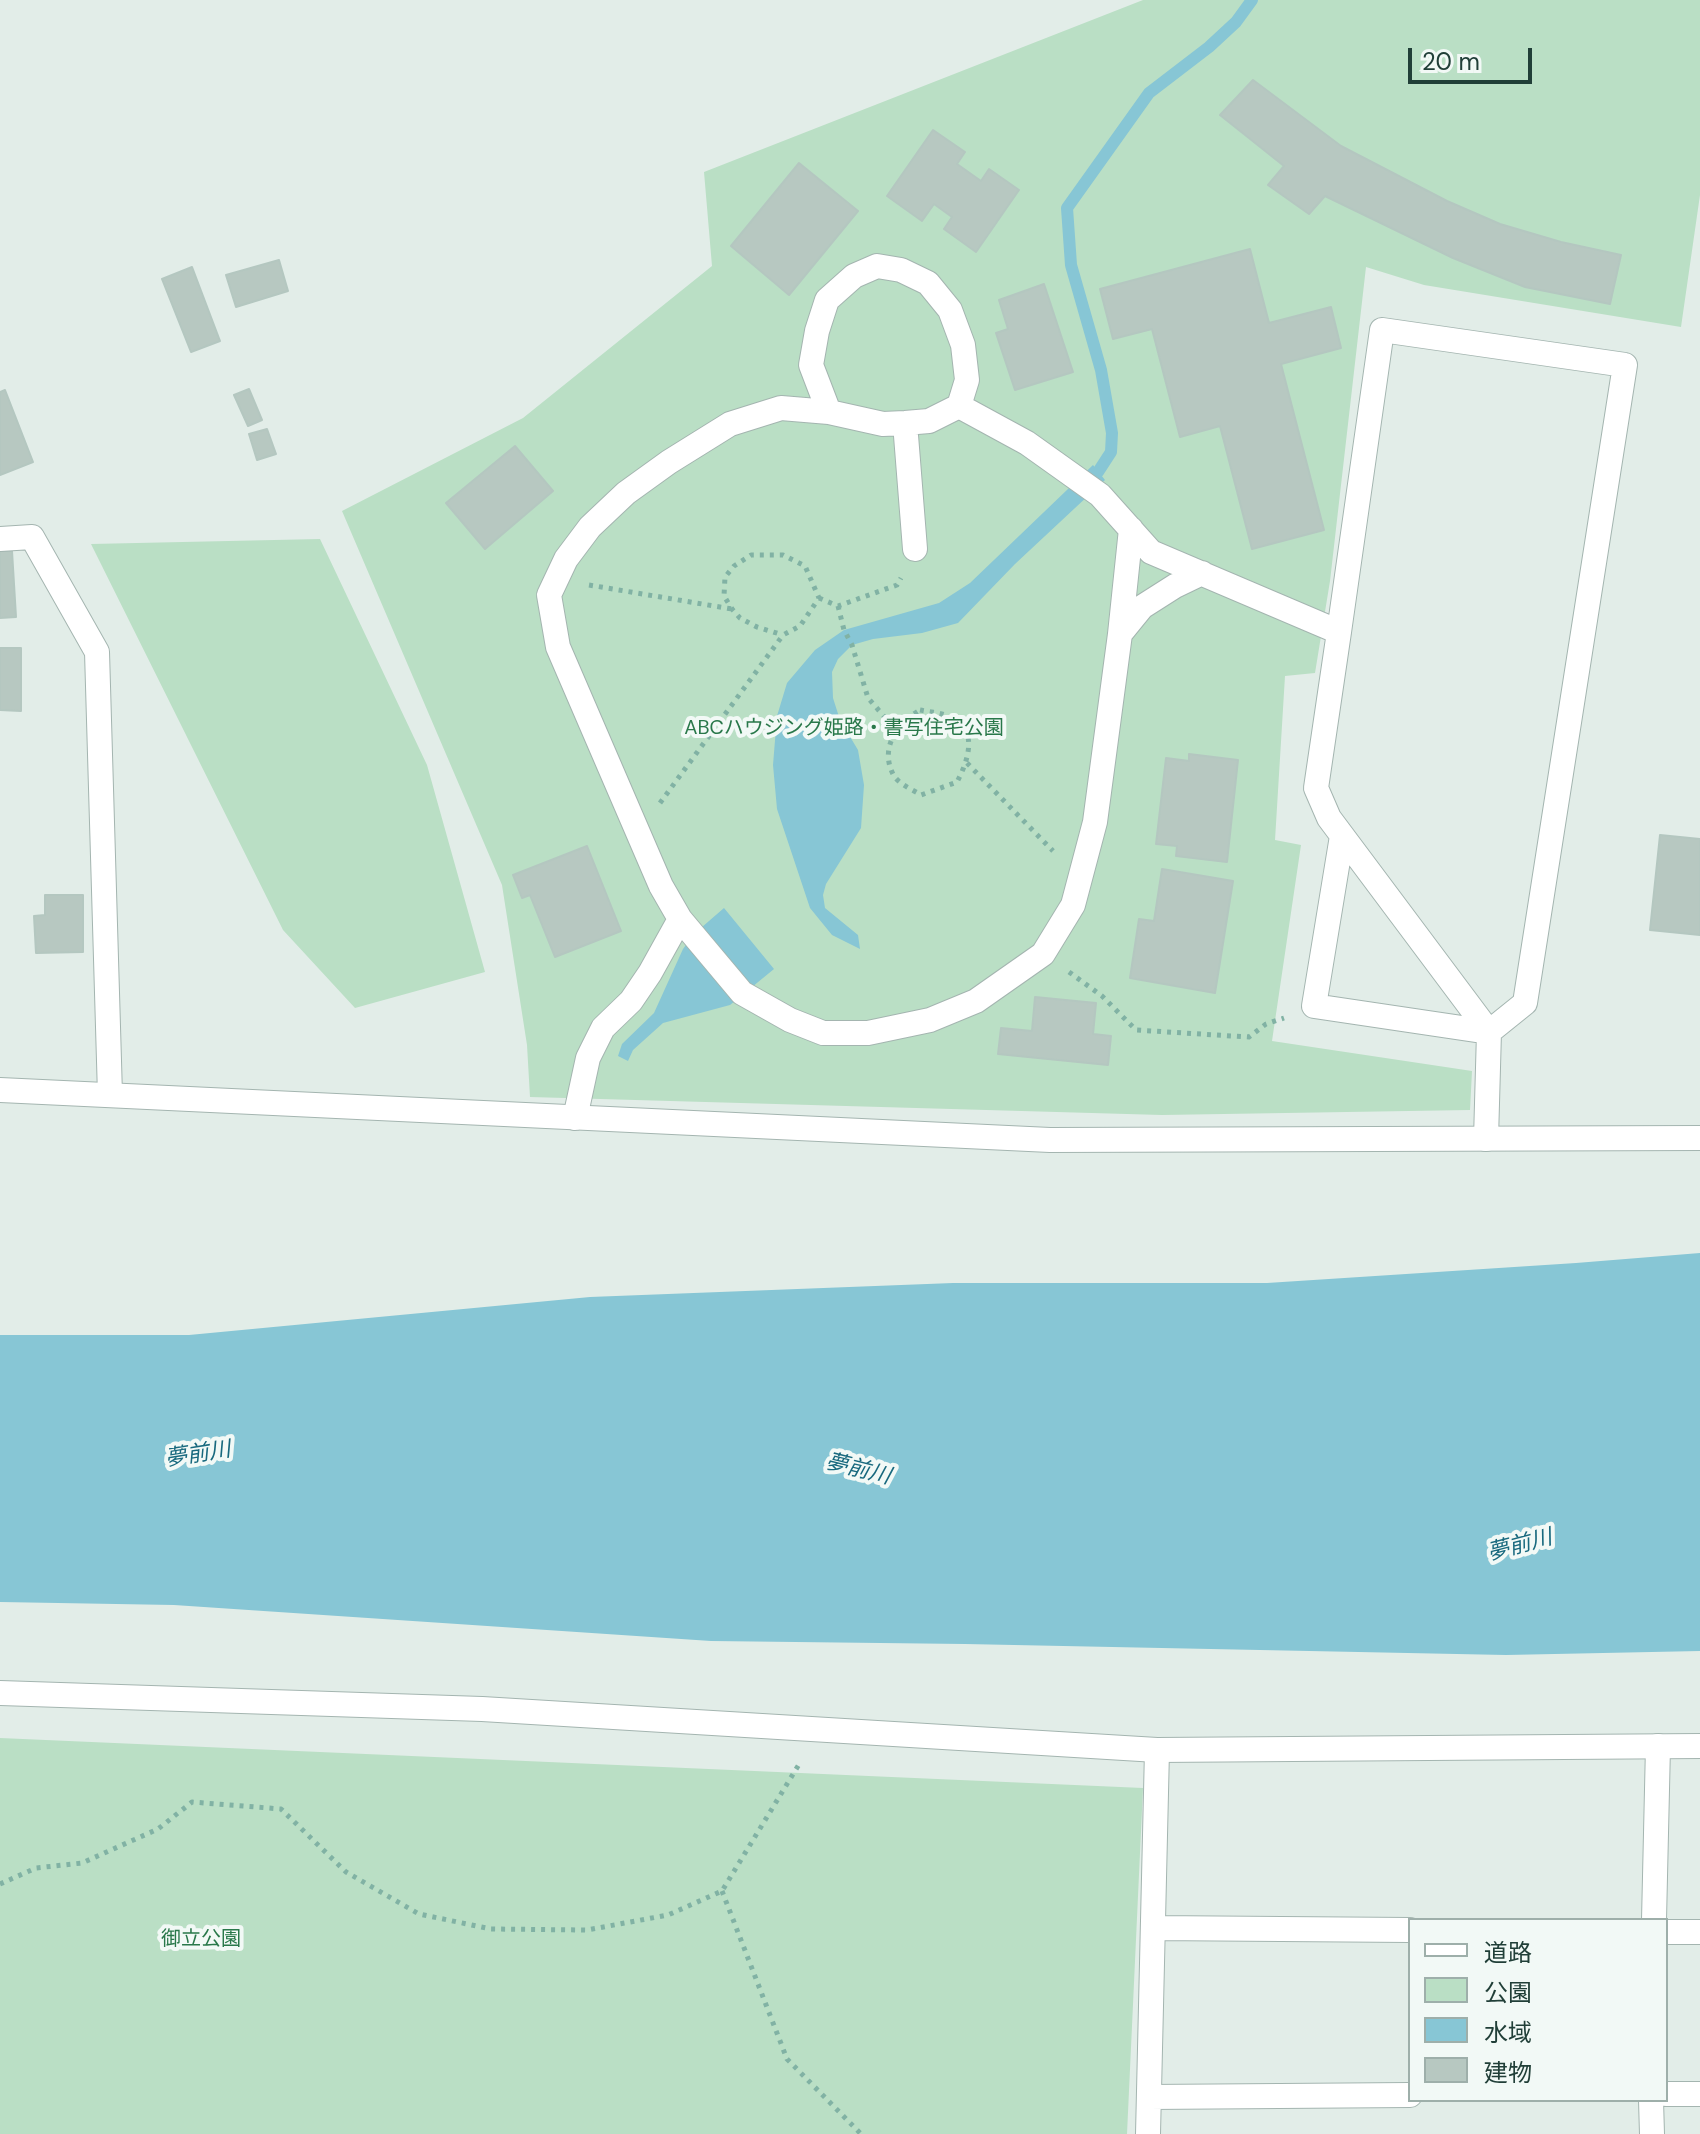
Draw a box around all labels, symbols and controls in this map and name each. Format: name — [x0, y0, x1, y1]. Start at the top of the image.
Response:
scale bar — [1412, 32, 1536, 82]
text: 20 m — [1422, 46, 1480, 77]
park label: ABCハウジング姫路・書写住宅公園 — [684, 717, 1004, 741]
water label: 夢前川 — [163, 1437, 233, 1473]
water label: 夢前川 — [823, 1449, 893, 1491]
water label: 夢前川 — [1485, 1525, 1555, 1567]
legend — [1408, 1918, 1668, 2102]
park label: 御立公園 — [161, 1928, 241, 1952]
text: 道路 — [1484, 1937, 1532, 1968]
text: 公園 — [1484, 1977, 1532, 2008]
text: 水域 — [1484, 2017, 1532, 2048]
text: 建物 — [1484, 2057, 1532, 2088]

